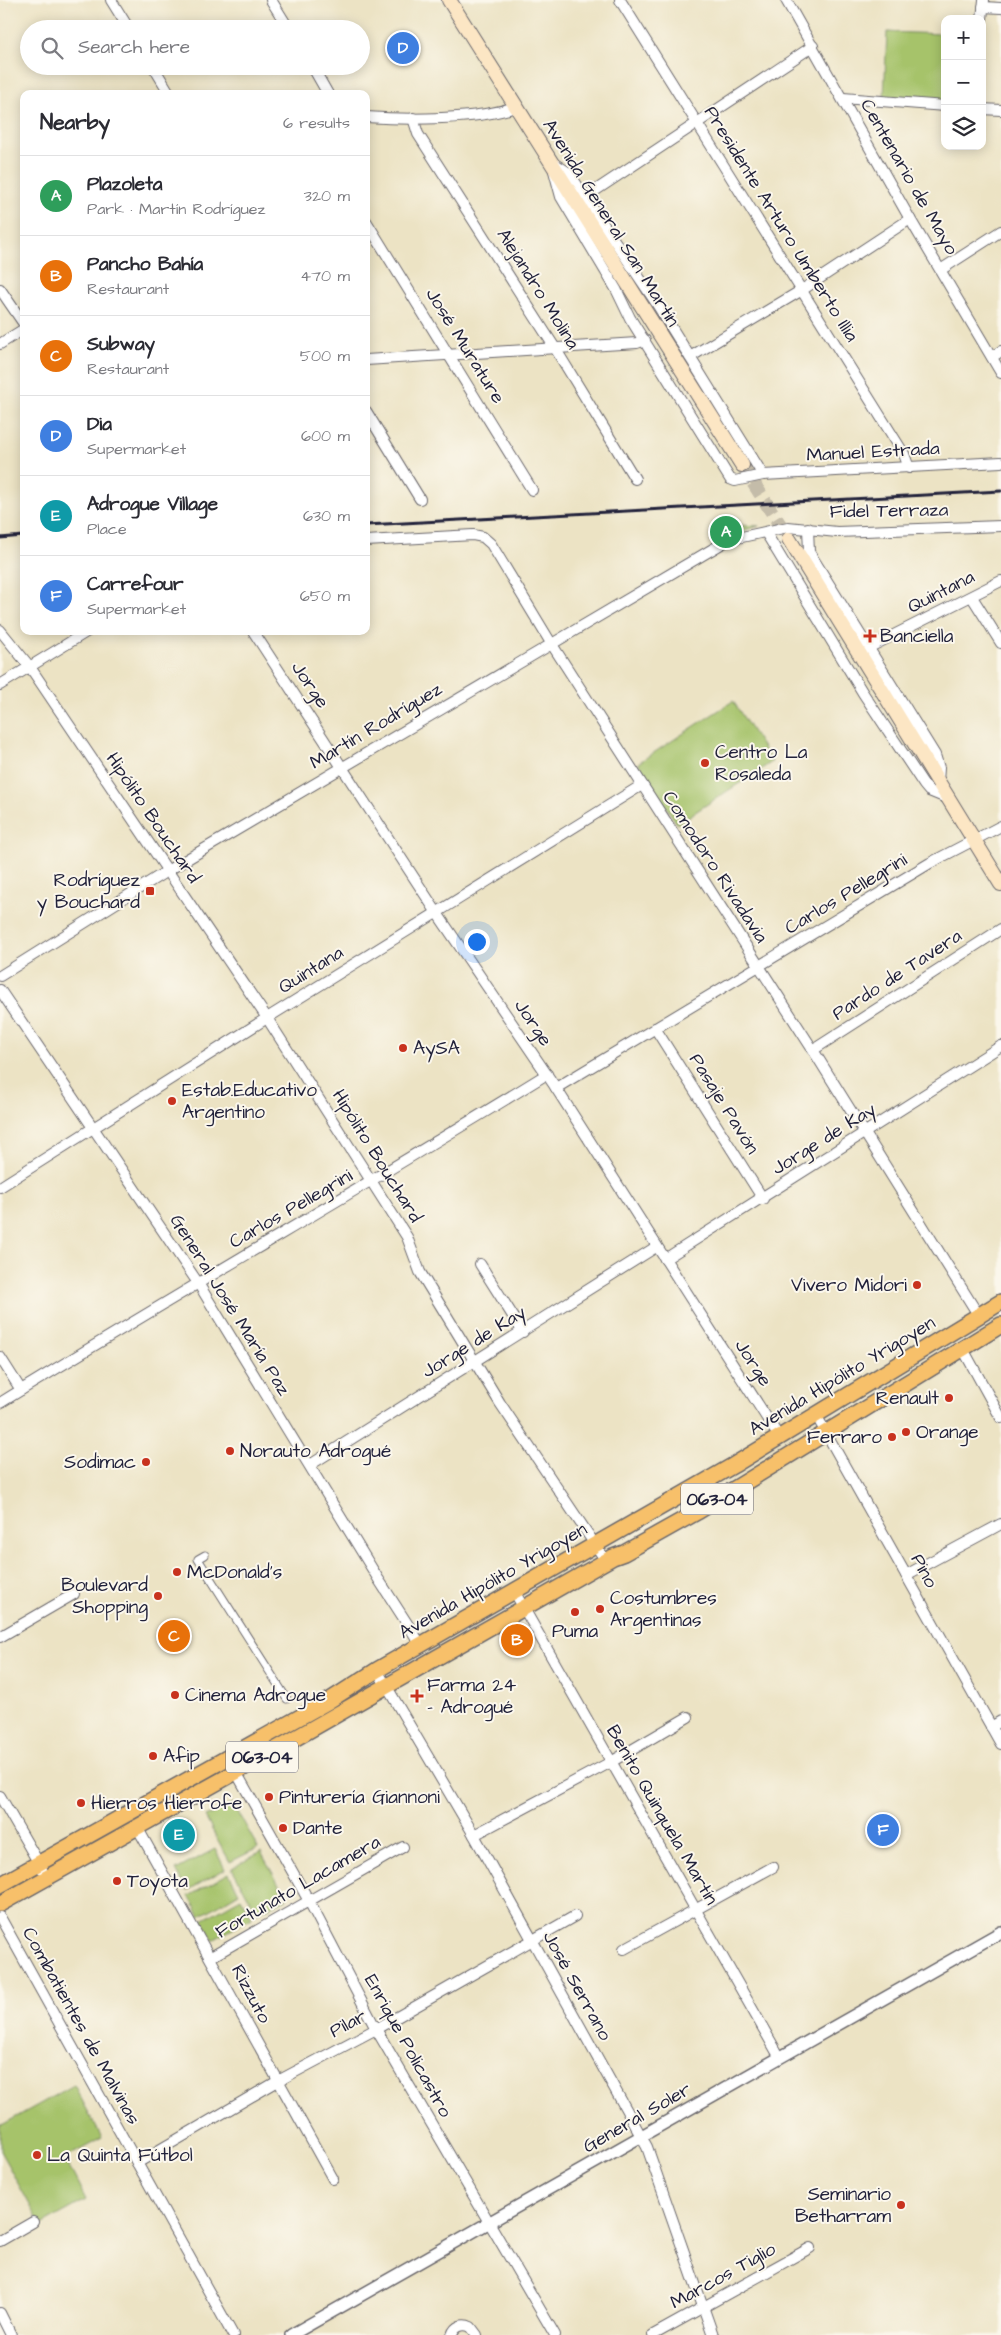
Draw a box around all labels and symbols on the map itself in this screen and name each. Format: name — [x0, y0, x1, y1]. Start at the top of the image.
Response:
pin: D — [387, 29, 419, 67]
street label: Centenario de Mayo — [852, 94, 965, 261]
street label: Presidente Arturo Umberto Illia — [697, 101, 865, 347]
street label: Avenida General San Martín — [536, 114, 686, 332]
street label: Alejandro Molina — [490, 223, 586, 355]
street label: José Murature — [419, 283, 511, 409]
street label: Manuel Estrada — [806, 435, 941, 469]
street label: Fidel Terraza — [830, 496, 949, 526]
pin: A — [710, 513, 742, 551]
street label: Quintana — [903, 563, 980, 620]
place label: Banciella — [880, 623, 954, 650]
marker: Banciella — [864, 630, 876, 642]
street label: Jorge — [284, 656, 336, 714]
street label: Martín Rodríguez — [305, 675, 448, 777]
place label: Centro La Rosaleda — [715, 739, 808, 788]
street label: Hipólito Bouchard — [99, 747, 207, 889]
marker: Centro La Rosaleda — [699, 757, 711, 769]
street label: Comodoro Rivadavia — [656, 786, 775, 949]
street label: Carlos Pellegrini — [780, 847, 913, 942]
place label: Rodríguez y Bouchard — [37, 867, 141, 917]
marker: Rodríguez y Bouchard — [144, 885, 156, 897]
street label: Pardo de Tavera — [827, 923, 967, 1027]
your location — [464, 929, 490, 955]
street label: Quintana — [273, 939, 349, 1001]
street label: Jorge — [507, 994, 559, 1052]
place label: AySA — [413, 1035, 460, 1063]
marker: AySA — [397, 1042, 409, 1054]
street label: Pasaje Pavón — [682, 1048, 766, 1160]
place label: Estab.Educativo Argentino — [182, 1077, 317, 1127]
street label: Hipólito Bouchard — [325, 1084, 429, 1228]
marker: Estab.Educativo Argentino — [166, 1095, 178, 1107]
street label: Jorge de Kay — [767, 1096, 882, 1183]
street label: Carlos Pellegrini — [224, 1163, 358, 1256]
street label: General José María Paz — [163, 1209, 297, 1401]
place label: Vivero Midori — [791, 1272, 907, 1299]
marker: Vivero Midori — [911, 1279, 923, 1291]
street label: Jorge de Kay — [417, 1299, 532, 1386]
street label: Avenida Hipólito Yrigoyen — [744, 1309, 941, 1443]
street label: Jorge — [727, 1334, 778, 1392]
place label: Renault — [876, 1385, 939, 1412]
marker: Renault — [943, 1392, 955, 1404]
place label: Orange — [916, 1419, 978, 1447]
place label: Ferraro — [807, 1424, 882, 1451]
marker: Orange — [900, 1426, 912, 1438]
marker: Ferraro — [886, 1431, 898, 1443]
place label: Norauto Adrogué — [240, 1438, 391, 1466]
marker: Norauto Adrogué — [224, 1445, 236, 1457]
place label: Sodimac — [64, 1449, 136, 1476]
marker: Sodimac — [140, 1456, 152, 1468]
road number: 063-04 — [681, 1484, 753, 1515]
street label: Avenida Hipólito Yrigoyen — [394, 1516, 593, 1647]
street label: Pino — [904, 1549, 944, 1593]
place label: McDonald's — [187, 1559, 282, 1586]
marker: McDonald's — [171, 1566, 183, 1578]
place label: Boulevard Shopping — [61, 1572, 148, 1622]
place label: Costumbres Argentinas — [610, 1585, 717, 1635]
marker: Boulevard Shopping — [152, 1590, 164, 1602]
marker: Costumbres Argentinas — [594, 1603, 606, 1615]
marker: Puma — [569, 1606, 581, 1618]
pin: C — [158, 1617, 190, 1655]
place label: Puma — [552, 1618, 598, 1645]
pin: B — [501, 1621, 533, 1659]
place label: Farma 24 - Adrogué — [427, 1672, 516, 1722]
place label: Cinema Adrogue — [185, 1682, 326, 1710]
marker: Cinema Adrogue — [169, 1689, 181, 1701]
marker: Farma 24 - Adrogué — [411, 1690, 423, 1702]
street label: Benito Quinquela Martín — [599, 1720, 725, 1910]
road number: 063-04 — [226, 1741, 298, 1772]
place label: Afip — [163, 1743, 200, 1770]
marker: Afip — [147, 1750, 159, 1762]
place label: Pinturería Giannoni — [279, 1784, 440, 1811]
place label: Hierros Hierrofe — [91, 1790, 242, 1817]
marker: Pinturería Giannoni — [263, 1791, 275, 1803]
marker: Hierros Hierrofe — [75, 1797, 87, 1809]
pin: F — [867, 1811, 899, 1849]
place label: Dante — [293, 1815, 342, 1842]
pin: E — [163, 1816, 195, 1854]
marker: Dante — [277, 1822, 289, 1834]
street label: Fortunato Lacamera — [210, 1829, 386, 1945]
place label: Toyota — [127, 1868, 188, 1896]
marker: Toyota — [111, 1875, 123, 1887]
street label: Combatientes de Malvinas — [15, 1922, 147, 2130]
street label: José Serrano — [536, 1926, 618, 2046]
street label: Rizzuto — [224, 1960, 278, 2029]
street label: Enrique Policastro — [357, 1969, 459, 2123]
street label: Pilar — [325, 2003, 372, 2045]
street label: General Soler — [578, 2076, 696, 2160]
place label: La Quinta Fútbol — [47, 2142, 193, 2169]
marker: La Quinta Fútbol — [31, 2149, 43, 2161]
place label: Seminario Betharram — [795, 2181, 891, 2230]
marker: Seminario Betharram — [895, 2199, 907, 2211]
street label: Marcos Tiglio — [665, 2236, 781, 2317]

